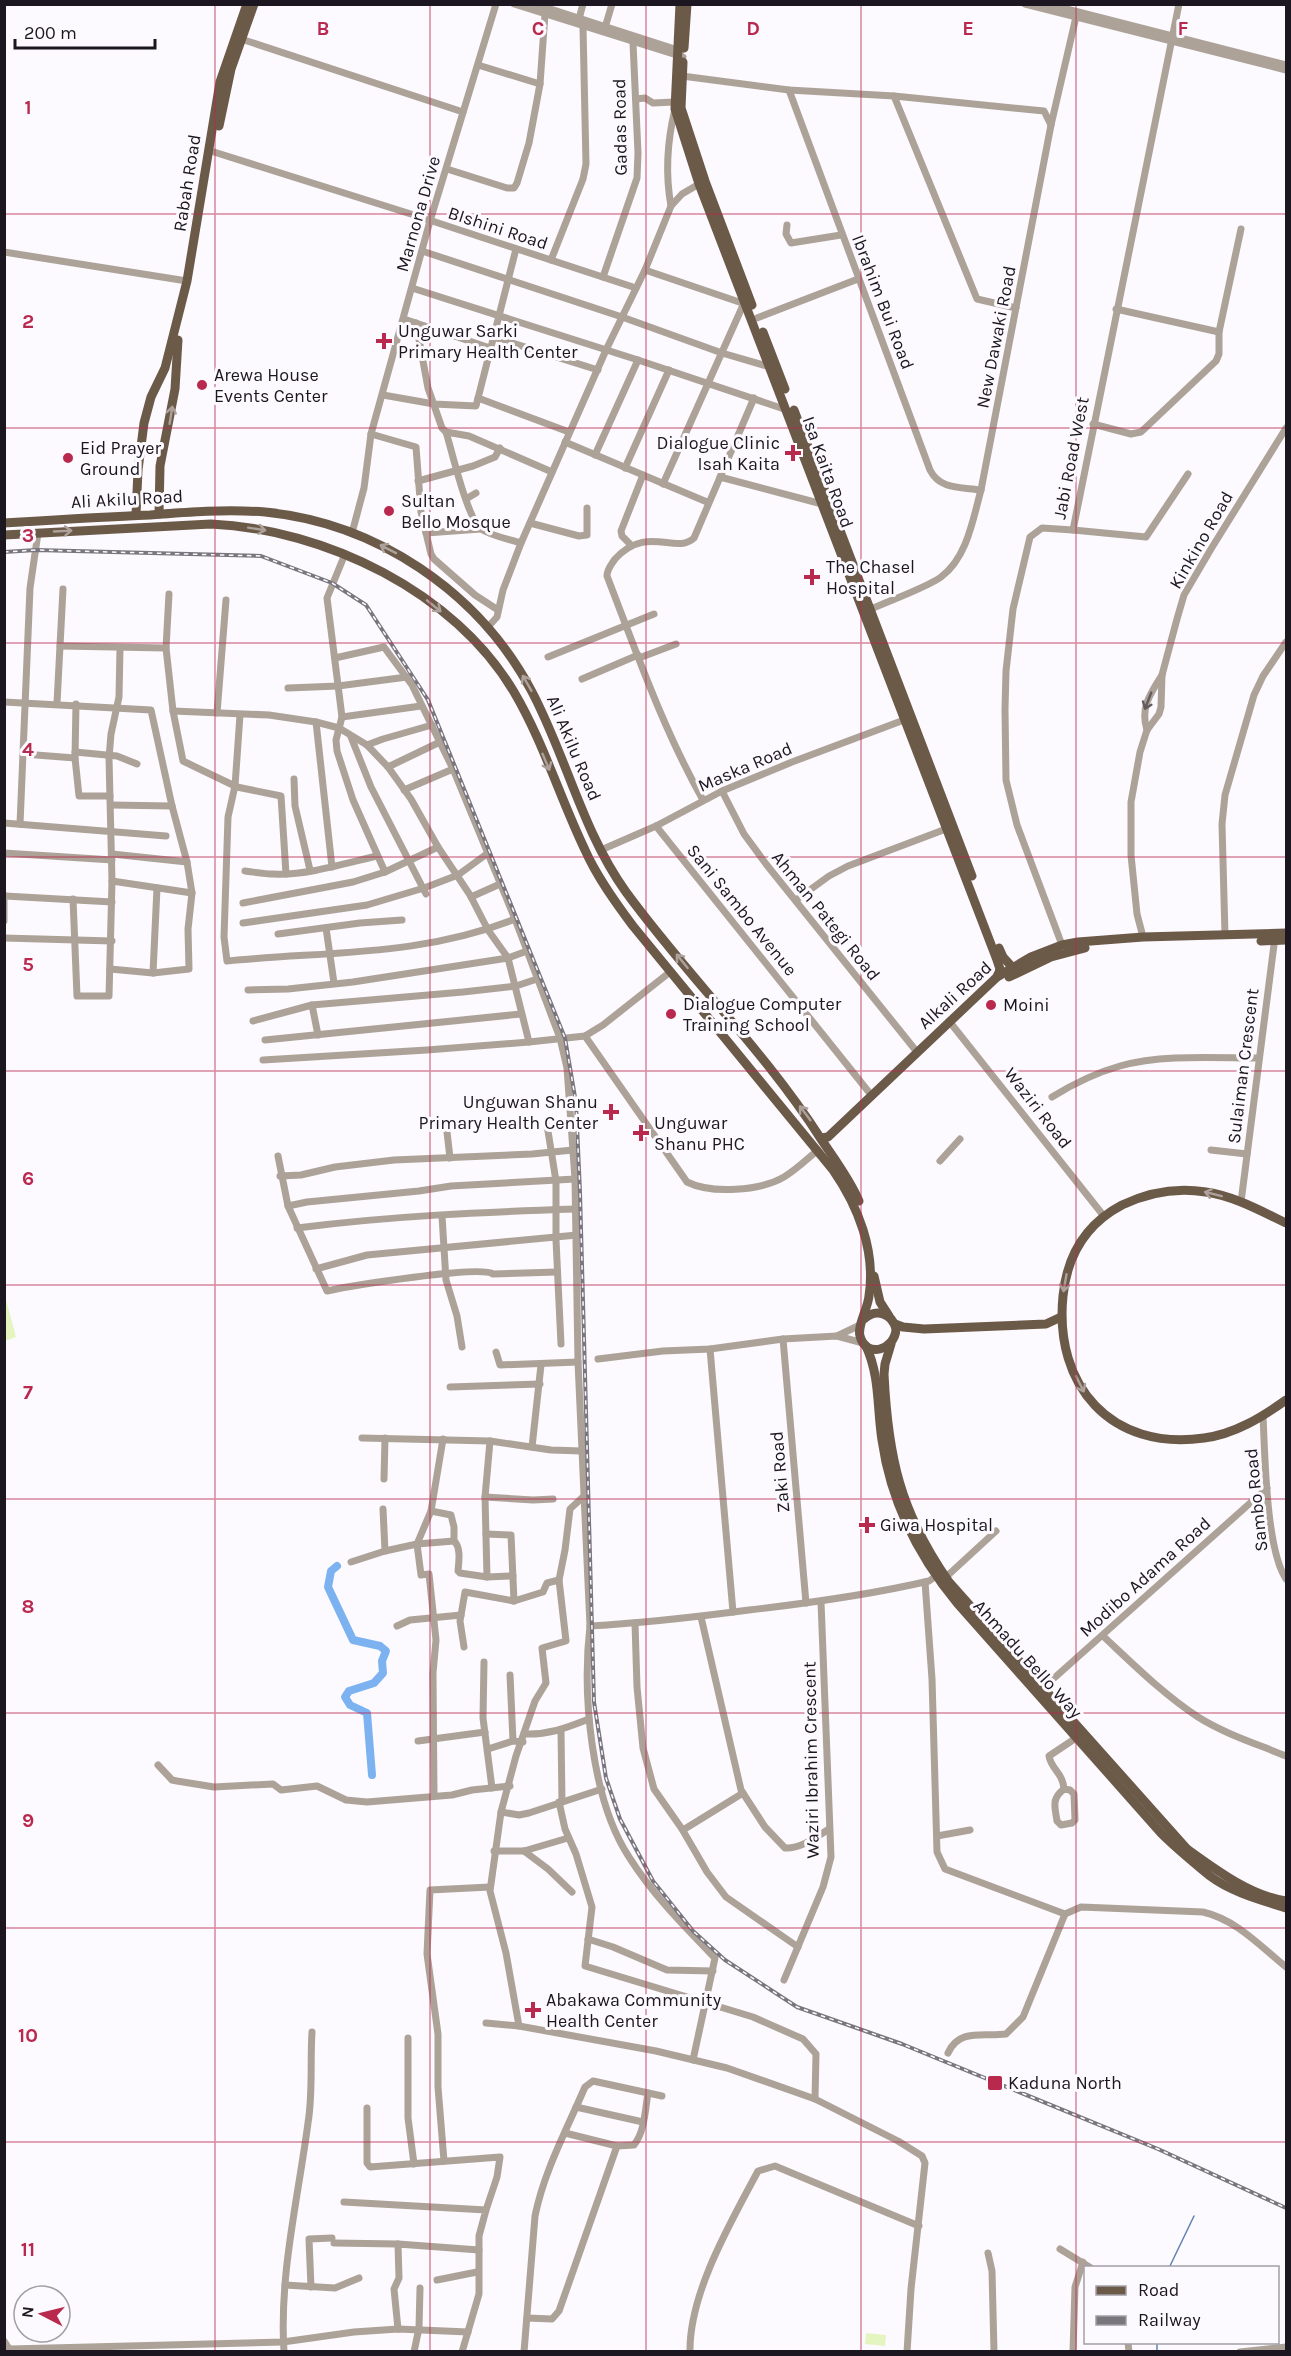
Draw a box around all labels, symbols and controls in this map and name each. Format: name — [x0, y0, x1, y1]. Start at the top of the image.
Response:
scale bar — [15, 12, 154, 50]
text: B — [317, 17, 329, 40]
text: C — [532, 17, 544, 40]
text: D — [746, 17, 760, 40]
text: E — [962, 17, 974, 40]
text: F — [1178, 17, 1189, 40]
text: 200 m — [24, 22, 77, 44]
street label: Gadas Road — [608, 78, 632, 176]
text: 1 — [24, 96, 32, 119]
street label: Rabah Road — [168, 133, 206, 233]
street label: Marnona Drive — [391, 154, 445, 274]
street label: BIshini Road — [445, 201, 551, 255]
street label: Ibrahim Bui Road — [847, 231, 919, 373]
street label: New Dawaki Road — [971, 264, 1021, 410]
text: 2 — [22, 310, 34, 333]
place label: Unguwar Sarki Primary Health Center — [398, 320, 578, 363]
marker: Unguwar Sarki Primary Health Center — [375, 332, 393, 350]
place label: Arewa House Events Center — [214, 364, 328, 407]
marker: Arewa House Events Center — [195, 378, 209, 392]
street label: Jabi Road West — [1048, 395, 1094, 521]
one-way arrow — [165, 405, 176, 425]
street label: Isa Kaita Road — [798, 413, 858, 531]
place label: Dialogue Clinic Isah Kaita — [656, 432, 780, 475]
place label: Eid Prayer Ground — [80, 437, 161, 480]
marker: Dialogue Clinic Isah Kaita — [784, 444, 802, 462]
marker: Eid Prayer Ground — [61, 451, 75, 465]
street label: Ali Akilu Road — [70, 485, 184, 513]
street label: Kinkino Road — [1164, 487, 1238, 593]
place label: Sultan Bello Mosque — [401, 490, 511, 533]
marker: Sultan Bello Mosque — [382, 504, 396, 518]
one-way arrow — [247, 523, 267, 534]
text: 3 — [22, 524, 34, 547]
one-way arrow — [52, 526, 72, 537]
one-way arrow — [380, 543, 398, 554]
place label: The Chasel Hospital — [826, 556, 915, 599]
marker: The Chasel Hospital — [803, 568, 821, 586]
one-way arrow — [426, 599, 441, 613]
one-way arrow — [520, 674, 532, 691]
street label: Ali Akilu Road — [542, 692, 606, 804]
one-way arrow — [1141, 692, 1152, 710]
street label: Maska Road — [694, 737, 796, 797]
text: 4 — [22, 738, 34, 761]
one-way arrow — [541, 752, 553, 770]
street label: Sani Sambo Avenue — [682, 840, 802, 980]
street label: Ahman Pategi Road — [767, 847, 885, 985]
text: 5 — [22, 953, 34, 976]
one-way arrow — [675, 953, 688, 969]
street label: Alkali Road — [914, 956, 996, 1034]
street label: Sulaiman Crescent — [1223, 987, 1263, 1145]
place label: Dialogue Computer Training School — [683, 993, 842, 1036]
place label: Moini — [1003, 994, 1050, 1016]
marker: Moini — [984, 998, 998, 1012]
marker: Dialogue Computer Training School — [664, 1007, 678, 1021]
street label: Waziri Road — [999, 1063, 1077, 1153]
place label: Unguwan Shanu Primary Health Center — [418, 1091, 598, 1134]
marker: Unguwan Shanu Primary Health Center — [602, 1103, 620, 1121]
one-way arrow — [798, 1105, 811, 1121]
place label: Unguwar Shanu PHC — [654, 1112, 745, 1155]
marker: Unguwar Shanu PHC — [632, 1124, 650, 1142]
text: 6 — [22, 1167, 34, 1190]
one-way arrow — [1204, 1187, 1223, 1199]
one-way arrow — [1059, 1273, 1070, 1293]
one-way arrow — [1074, 1375, 1086, 1393]
text: 7 — [23, 1381, 33, 1404]
street label: Zaki Road — [765, 1430, 795, 1514]
street label: Sambo Road — [1240, 1447, 1272, 1553]
street label: Modibo Adama Road — [1075, 1512, 1215, 1642]
place label: Giwa Hospital — [880, 1514, 993, 1536]
marker: Giwa Hospital — [858, 1516, 876, 1534]
text: 8 — [22, 1595, 34, 1618]
street label: Ahmadu Bello Way — [969, 1595, 1088, 1723]
street label: Waziri Ibrahim Crescent — [798, 1661, 824, 1859]
text: 9 — [22, 1809, 34, 1832]
place label: Abakawa Community Health Center — [546, 1989, 722, 2032]
marker: Abakawa Community Health Center — [524, 2001, 542, 2019]
text: 10 — [18, 2024, 38, 2047]
place label: Kaduna North — [1008, 2072, 1122, 2094]
marker: Kaduna North — [986, 2074, 1004, 2092]
text: 11 — [21, 2238, 35, 2261]
legend — [1084, 2266, 1279, 2344]
text: Road — [1138, 2279, 1179, 2301]
north arrow — [12, 2284, 72, 2344]
text: N — [17, 2305, 38, 2319]
text: Railway — [1138, 2309, 1201, 2331]

